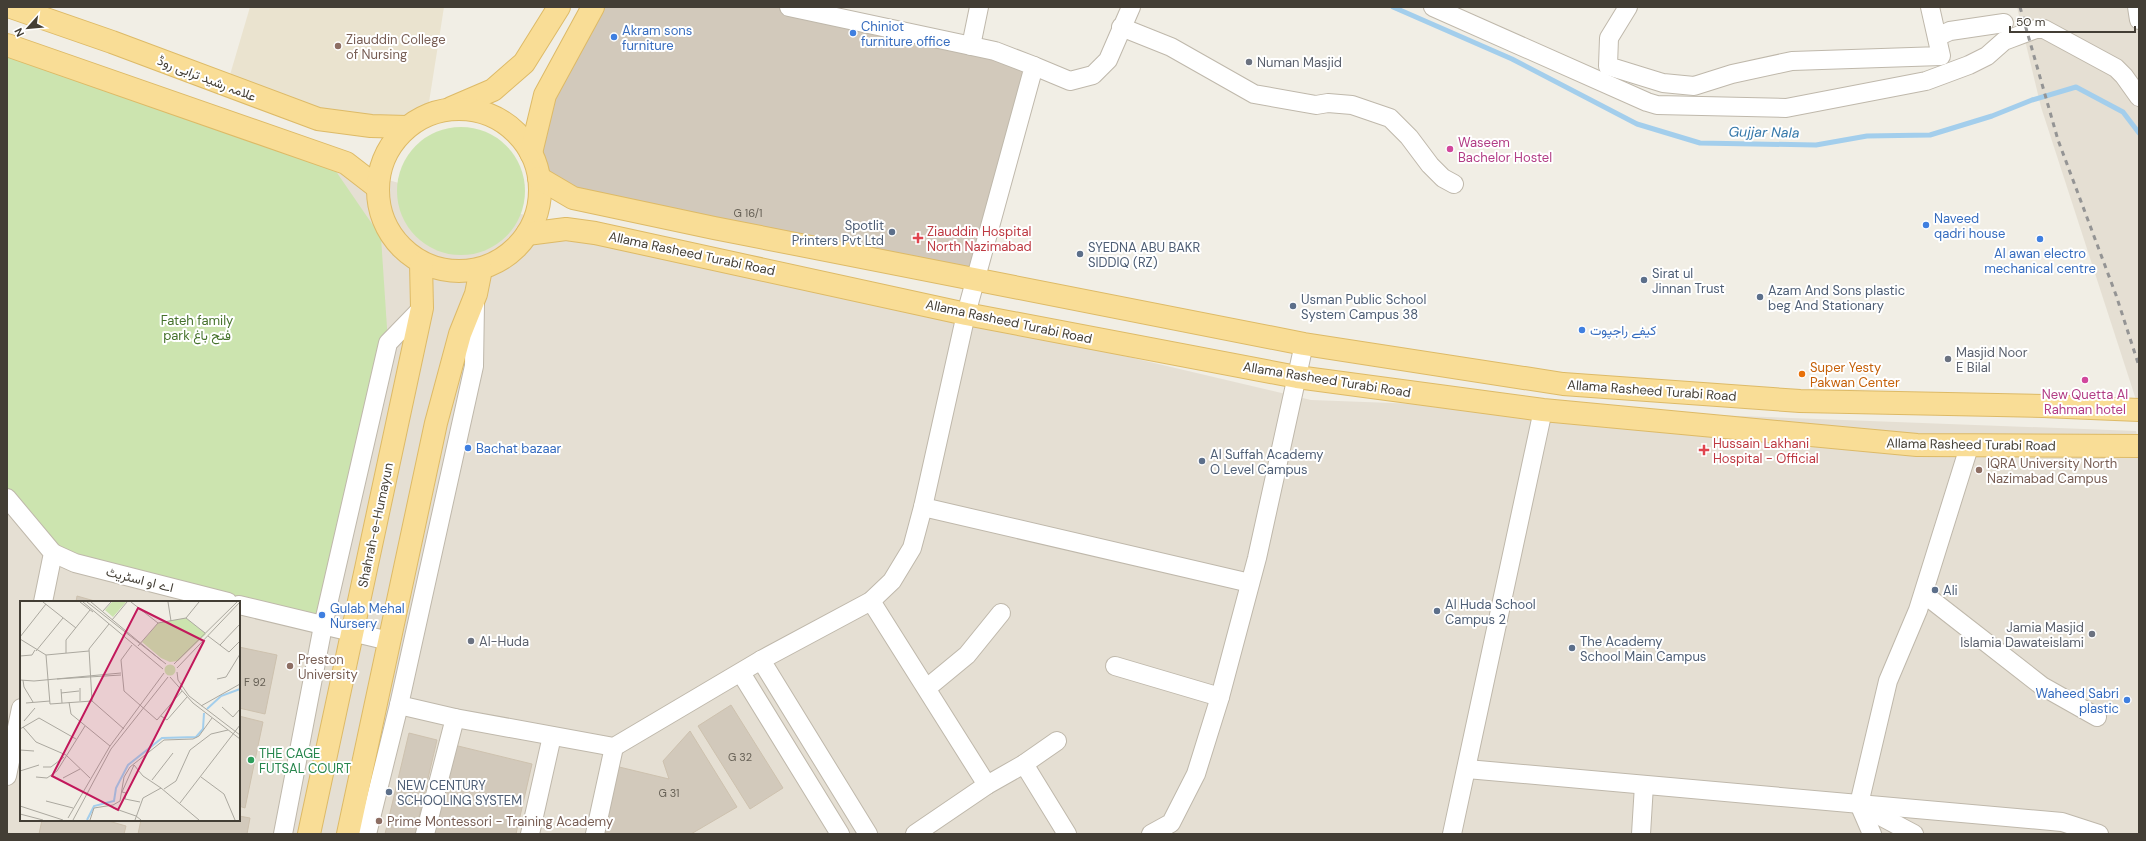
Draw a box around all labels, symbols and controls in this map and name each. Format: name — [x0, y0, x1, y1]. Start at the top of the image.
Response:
north arrow — [8, 8, 48, 48]
scale bar — [2010, 8, 2135, 34]
text: 50 m — [2016, 14, 2045, 30]
place label: Chiniot furniture office — [861, 18, 950, 50]
place label: Akram sons furniture — [622, 22, 692, 54]
text: N — [11, 26, 27, 39]
marker: Chiniot furniture office — [848, 28, 858, 38]
place label: Ziauddin College of Nursing — [346, 31, 446, 63]
marker: Akram sons furniture — [609, 32, 619, 42]
marker: Ziauddin College of Nursing — [333, 41, 343, 51]
street label: علامہ رشید ترابی روڈ — [155, 52, 259, 105]
place label: Numan Masjid — [1257, 54, 1342, 71]
marker: Numan Masjid — [1244, 57, 1254, 67]
water label: Gujjar Nala — [1728, 122, 1800, 142]
place label: Waseem Bachelor Hostel — [1458, 134, 1552, 166]
marker: Waseem Bachelor Hostel — [1445, 144, 1455, 154]
house number: G 16/1 — [734, 206, 762, 220]
place label: Naveed qadri house — [1934, 210, 2005, 242]
place label: Spotlit Printers Pvt Ltd — [792, 217, 884, 249]
marker: Naveed qadri house — [1921, 220, 1931, 230]
place label: Ziauddin Hospital North Nazimabad — [927, 223, 1032, 255]
marker: Spotlit Printers Pvt Ltd — [887, 227, 897, 237]
street label: Allama Rasheed Turabi Road — [607, 228, 777, 279]
marker: Ziauddin Hospital North Nazimabad — [912, 232, 924, 244]
marker: Al awan electro mechanical centre — [2035, 234, 2045, 244]
place label: SYEDNA ABU BAKR SIDDIQ (RZ) — [1088, 239, 1200, 271]
place label: Al awan electro mechanical centre — [1984, 245, 2096, 277]
marker: SYEDNA ABU BAKR SIDDIQ (RZ) — [1075, 249, 1085, 259]
place label: Sirat ul Jinnan Trust — [1652, 265, 1725, 297]
marker: Sirat ul Jinnan Trust — [1639, 275, 1649, 285]
place label: Azam And Sons plastic beg And Stationary — [1768, 282, 1905, 314]
place label: Usman Public School System Campus 38 — [1301, 291, 1426, 323]
marker: Azam And Sons plastic beg And Stationary — [1755, 292, 1765, 302]
street label: Allama Rasheed Turabi Road — [924, 296, 1094, 347]
marker: Usman Public School System Campus 38 — [1288, 301, 1298, 311]
park label: Fateh family park فتح باغ — [161, 312, 233, 345]
place label: کیفے راجپوت — [1590, 322, 1656, 340]
marker: کیفے راجپوت — [1577, 325, 1587, 335]
place label: Masjid Noor E Bilal — [1956, 344, 2028, 376]
marker: Masjid Noor E Bilal — [1943, 354, 1953, 364]
street label: Allama Rasheed Turabi Road — [1242, 358, 1412, 401]
place label: Super Yesty Pakwan Center — [1810, 359, 1900, 391]
marker: Super Yesty Pakwan Center — [1797, 369, 1807, 379]
marker: New Quetta Al Rahman hotel — [2080, 375, 2090, 385]
street label: Allama Rasheed Turabi Road — [1567, 376, 1737, 405]
place label: New Quetta Al Rahman hotel — [2042, 386, 2128, 418]
place label: Hussain Lakhani Hospital - Official — [1713, 435, 1819, 467]
street label: Allama Rasheed Turabi Road — [1886, 435, 2056, 454]
place label: Bachat bazaar — [476, 440, 562, 457]
marker: Bachat bazaar — [463, 443, 473, 453]
marker: Hussain Lakhani Hospital - Official — [1698, 444, 1710, 456]
place label: Al Suffah Academy O Level Campus — [1210, 446, 1324, 478]
place label: IQRA University North Nazimabad Campus — [1987, 455, 2117, 487]
marker: Al Suffah Academy O Level Campus — [1197, 456, 1207, 466]
street label: Shahrah-e-Humayun — [354, 461, 397, 589]
marker: IQRA University North Nazimabad Campus — [1974, 465, 1984, 475]
street label: اے او اسٹریٹ — [104, 563, 175, 596]
place label: Ali — [1943, 582, 1958, 599]
marker: Ali — [1930, 585, 1940, 595]
place label: Al Huda School Campus 2 — [1445, 596, 1536, 628]
place label: Gulab Mehal Nursery — [330, 600, 405, 632]
inset map — [20, 601, 240, 821]
marker: Al Huda School Campus 2 — [1432, 606, 1442, 616]
marker: Gulab Mehal Nursery — [317, 610, 327, 620]
place label: Jamia Masjid Islamia Dawateislami — [1960, 619, 2084, 651]
marker: Jamia Masjid Islamia Dawateislami — [2087, 629, 2097, 639]
place label: Al-Huda — [479, 633, 529, 650]
place label: The Academy School Main Campus — [1580, 633, 1706, 665]
marker: Al-Huda — [466, 636, 476, 646]
marker: The Academy School Main Campus — [1567, 643, 1577, 653]
place label: Preston University — [298, 651, 358, 683]
marker: Preston University — [285, 661, 295, 671]
house number: F 92 — [244, 675, 266, 689]
place label: Waheed Sabri plastic — [2035, 685, 2119, 717]
marker: Waheed Sabri plastic — [2122, 695, 2132, 705]
place label: THE CAGE FUTSAL COURT — [259, 745, 351, 777]
house number: G 32 — [728, 750, 752, 764]
marker: THE CAGE FUTSAL COURT — [246, 755, 256, 765]
place label: NEW CENTURY SCHOOLING SYSTEM — [397, 777, 522, 809]
house number: G 31 — [658, 786, 680, 800]
marker: NEW CENTURY SCHOOLING SYSTEM — [384, 787, 394, 797]
place label: Prime Montessori - Training Academy — [387, 813, 613, 830]
marker: Prime Montessori - Training Academy — [374, 816, 384, 826]

